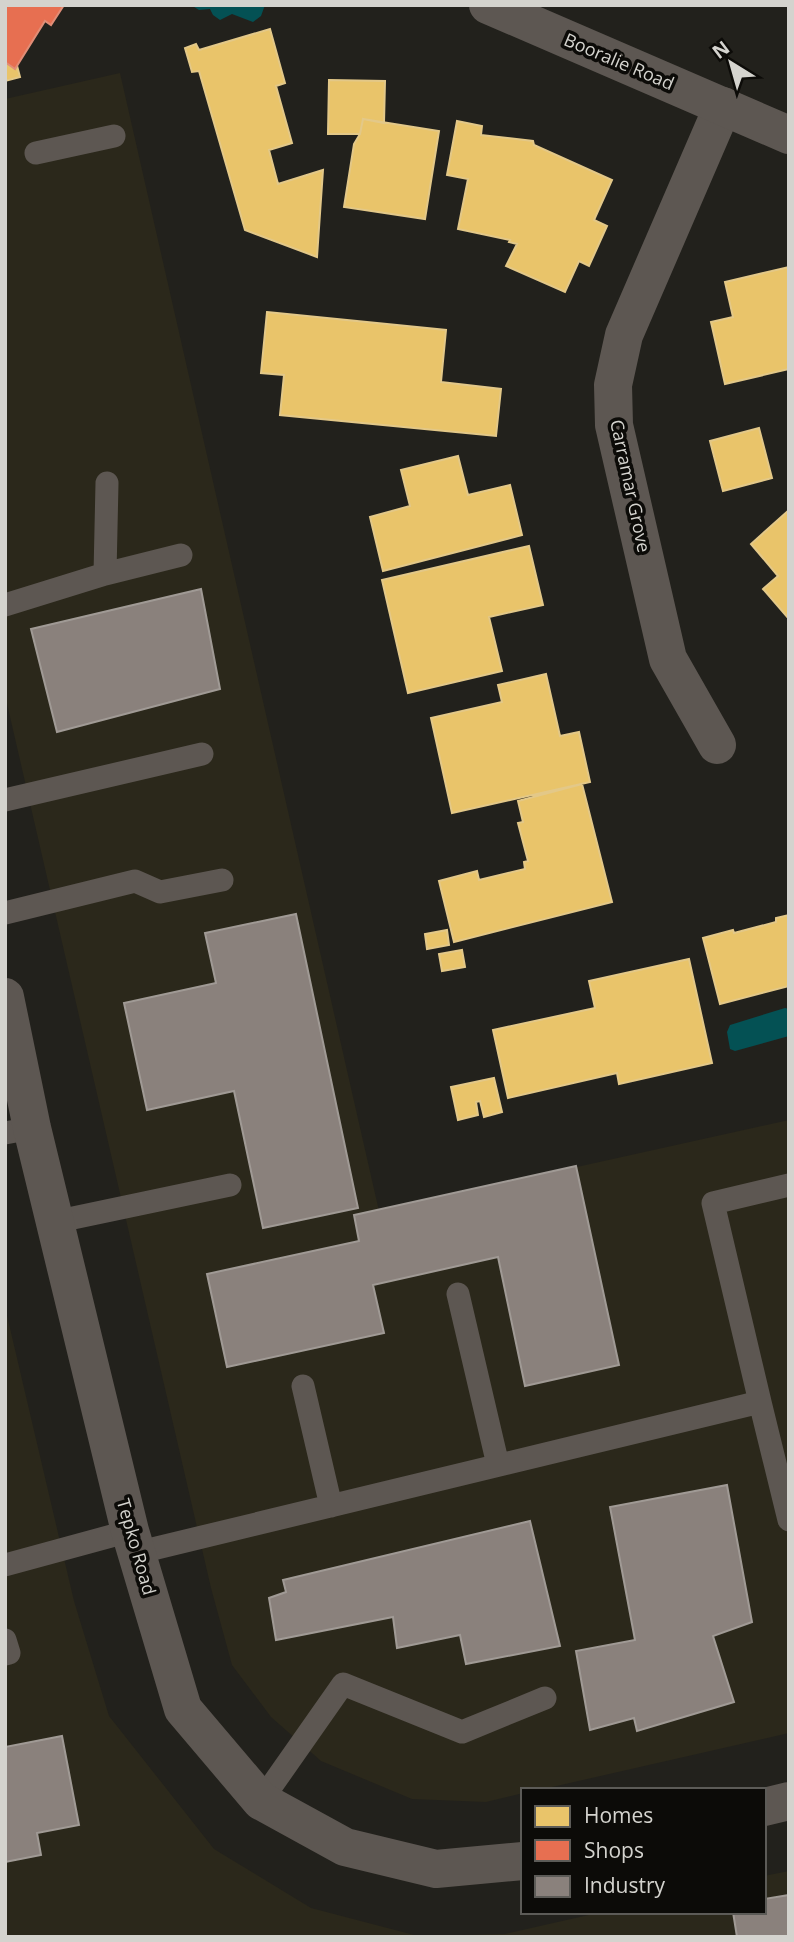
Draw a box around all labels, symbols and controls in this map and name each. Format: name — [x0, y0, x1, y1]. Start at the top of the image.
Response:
street label: Booralie Road — [561, 27, 678, 95]
north arrow — [696, 28, 766, 98]
text: N — [707, 34, 735, 64]
street label: Carramar Grove — [605, 417, 657, 554]
street label: Tepko Road — [112, 1496, 162, 1598]
legend — [521, 1788, 766, 1914]
text: Homes — [584, 1801, 653, 1829]
text: Shops — [584, 1836, 644, 1864]
text: Industry — [584, 1871, 666, 1899]

